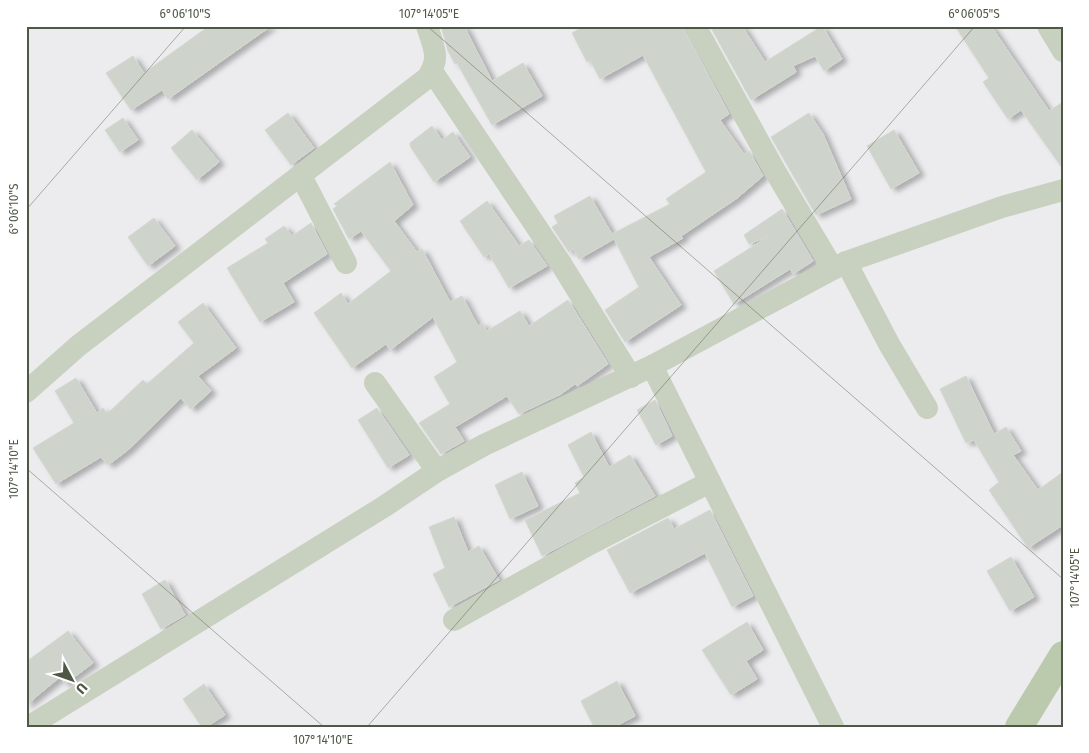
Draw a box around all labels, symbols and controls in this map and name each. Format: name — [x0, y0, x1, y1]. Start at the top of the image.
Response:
text: 6°06'10"S — [159, 7, 211, 21]
text: 107°14'05"E — [399, 7, 459, 21]
text: 6°06'05"S — [948, 7, 1000, 21]
text: 6°06'10"S — [7, 183, 21, 235]
text: 107°14'10"E — [7, 439, 21, 499]
text: 107°14'05"E — [1068, 548, 1082, 608]
north arrow — [48, 656, 98, 706]
text: U — [72, 679, 91, 697]
text: 107°14'10"E — [293, 733, 353, 747]

